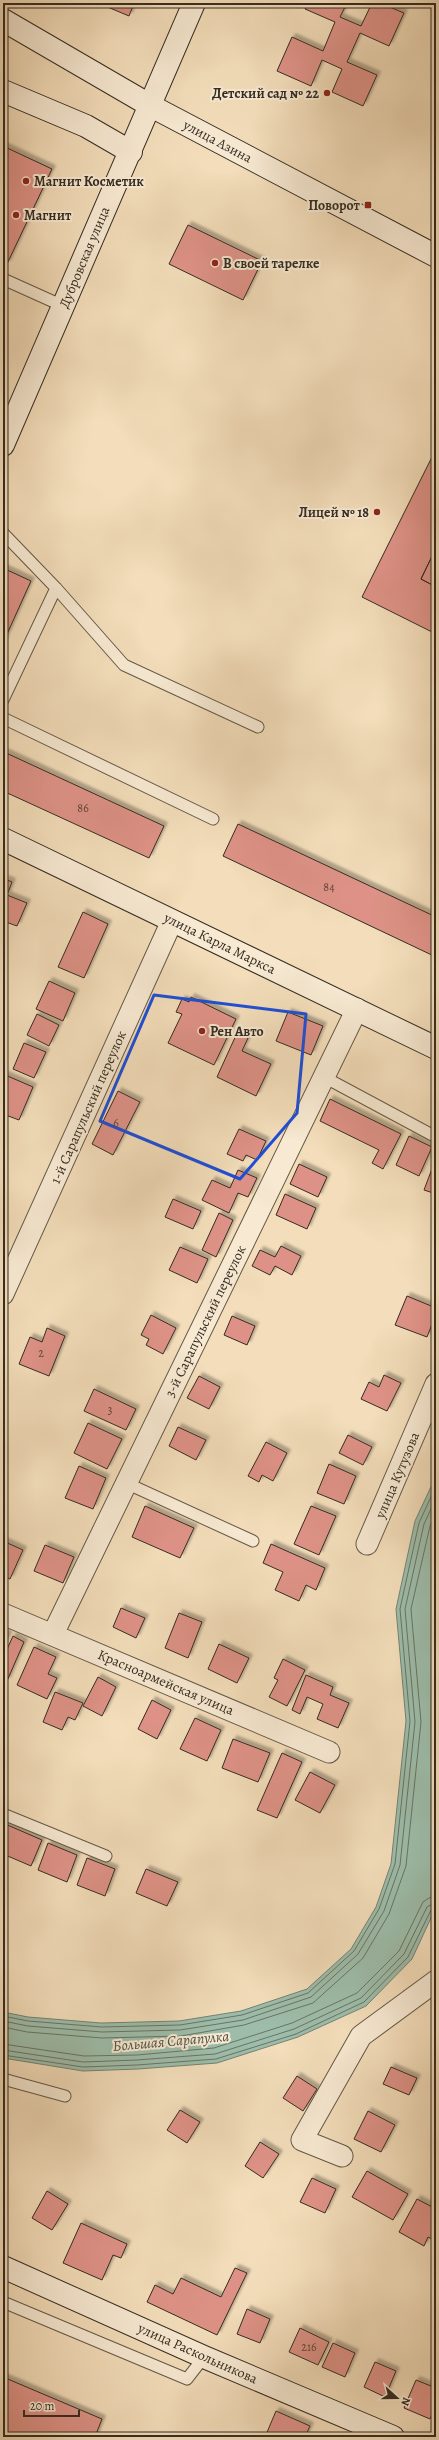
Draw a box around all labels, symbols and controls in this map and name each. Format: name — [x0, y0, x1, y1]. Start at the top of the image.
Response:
place label: Детский сад № 22 — [212, 84, 319, 103]
marker: Детский сад № 22 — [322, 88, 332, 98]
street label: улица Азина — [179, 115, 256, 168]
place label: Магнит Косметик — [34, 172, 144, 191]
marker: Магнит Косметик — [21, 176, 31, 186]
place label: Поворот — [308, 196, 361, 215]
marker: Поворот — [363, 200, 373, 210]
street label: Дубровская улица — [55, 203, 115, 311]
place label: Магнит — [24, 206, 72, 225]
marker: Магнит — [11, 210, 21, 220]
place label: В своей тарелке — [223, 254, 320, 273]
marker: В своей тарелке — [210, 258, 220, 268]
place label: Лицей № 18 — [298, 503, 369, 522]
marker: Лицей № 18 — [372, 507, 382, 517]
house number: 86 — [77, 800, 89, 816]
house number: 84 — [323, 879, 335, 895]
street label: улица Карла Маркса — [160, 908, 279, 979]
place label: Рен Авто — [210, 1022, 264, 1041]
marker: Рен Авто — [197, 1026, 207, 1036]
street label: 1-й Сарапульский переулок — [46, 1028, 131, 1187]
house number: 6 — [113, 1115, 119, 1131]
street label: 3-й Сарапульский переулок — [160, 1242, 251, 1400]
house number: 2 — [38, 1345, 44, 1361]
house number: 3 — [108, 1402, 113, 1418]
street label: улица Кутузова — [370, 1429, 424, 1522]
street label: Красноармейская улица — [95, 1645, 237, 1720]
water label: Большая Сарапулка — [112, 2026, 230, 2056]
street label: улица Раскольникова — [134, 2318, 261, 2389]
house number: 216 — [301, 2339, 317, 2355]
north arrow — [377, 2378, 417, 2418]
scale bar — [24, 2392, 79, 2418]
text: N — [397, 2395, 414, 2408]
text: 20 m — [30, 2398, 54, 2414]

